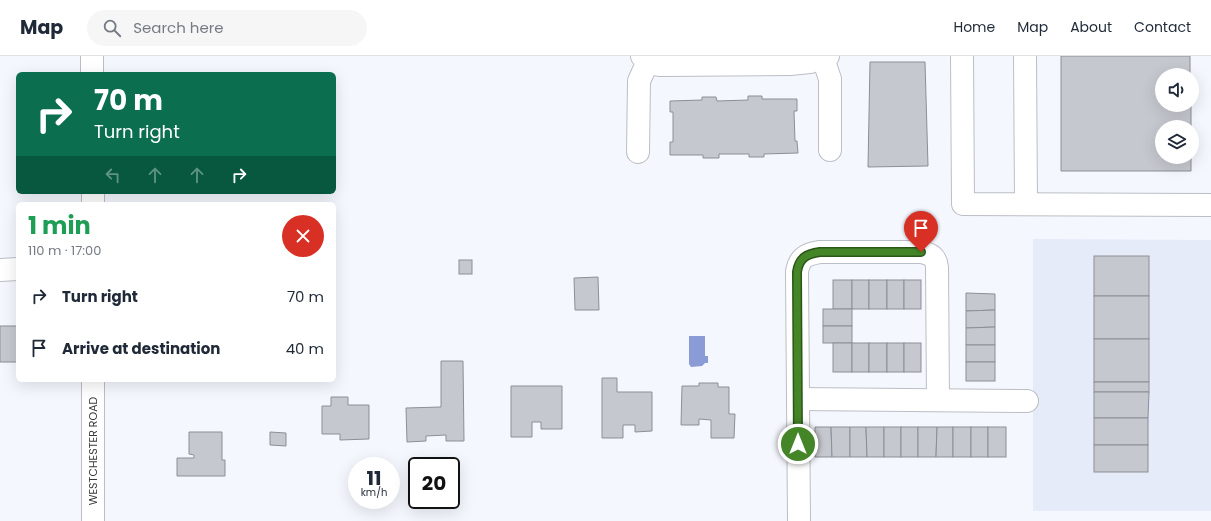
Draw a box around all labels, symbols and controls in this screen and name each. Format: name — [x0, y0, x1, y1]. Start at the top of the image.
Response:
search box — [87, 10, 367, 46]
text: Map — [20, 14, 63, 41]
icon: search — [101, 17, 123, 39]
text: Search here — [133, 17, 224, 38]
text: Home — [953, 17, 995, 37]
text: Map — [1017, 17, 1048, 37]
text: About — [1070, 17, 1112, 37]
text: Contact — [1134, 17, 1191, 37]
map controls — [1155, 68, 1199, 164]
button: sound — [1155, 68, 1199, 112]
text: 70 m — [94, 81, 163, 120]
icon: right — [28, 88, 80, 140]
text: Turn right — [94, 119, 180, 144]
button: layers — [1155, 120, 1199, 164]
icon: left — [102, 164, 124, 186]
icon: ahead — [144, 164, 166, 186]
icon: ahead — [186, 164, 208, 186]
icon: right — [228, 164, 250, 186]
text: 1 min — [28, 209, 91, 242]
pin — [904, 211, 938, 252]
button: close — [282, 215, 324, 257]
icon: arrive — [910, 217, 932, 239]
text: 110 m · 17:00 — [28, 241, 101, 260]
icon: right — [28, 285, 50, 307]
text: Turn right — [62, 286, 138, 307]
text: 70 m — [287, 286, 324, 307]
icon: arrive — [28, 337, 50, 359]
text: Arrive at destination — [62, 338, 220, 359]
text: 40 m — [286, 338, 324, 359]
street label: WESTCHESTER ROAD — [85, 396, 101, 505]
position arrow — [777, 423, 819, 465]
speed limit sign: 20 — [408, 457, 460, 509]
text: 11 — [366, 464, 382, 492]
text: km/h — [361, 485, 387, 500]

